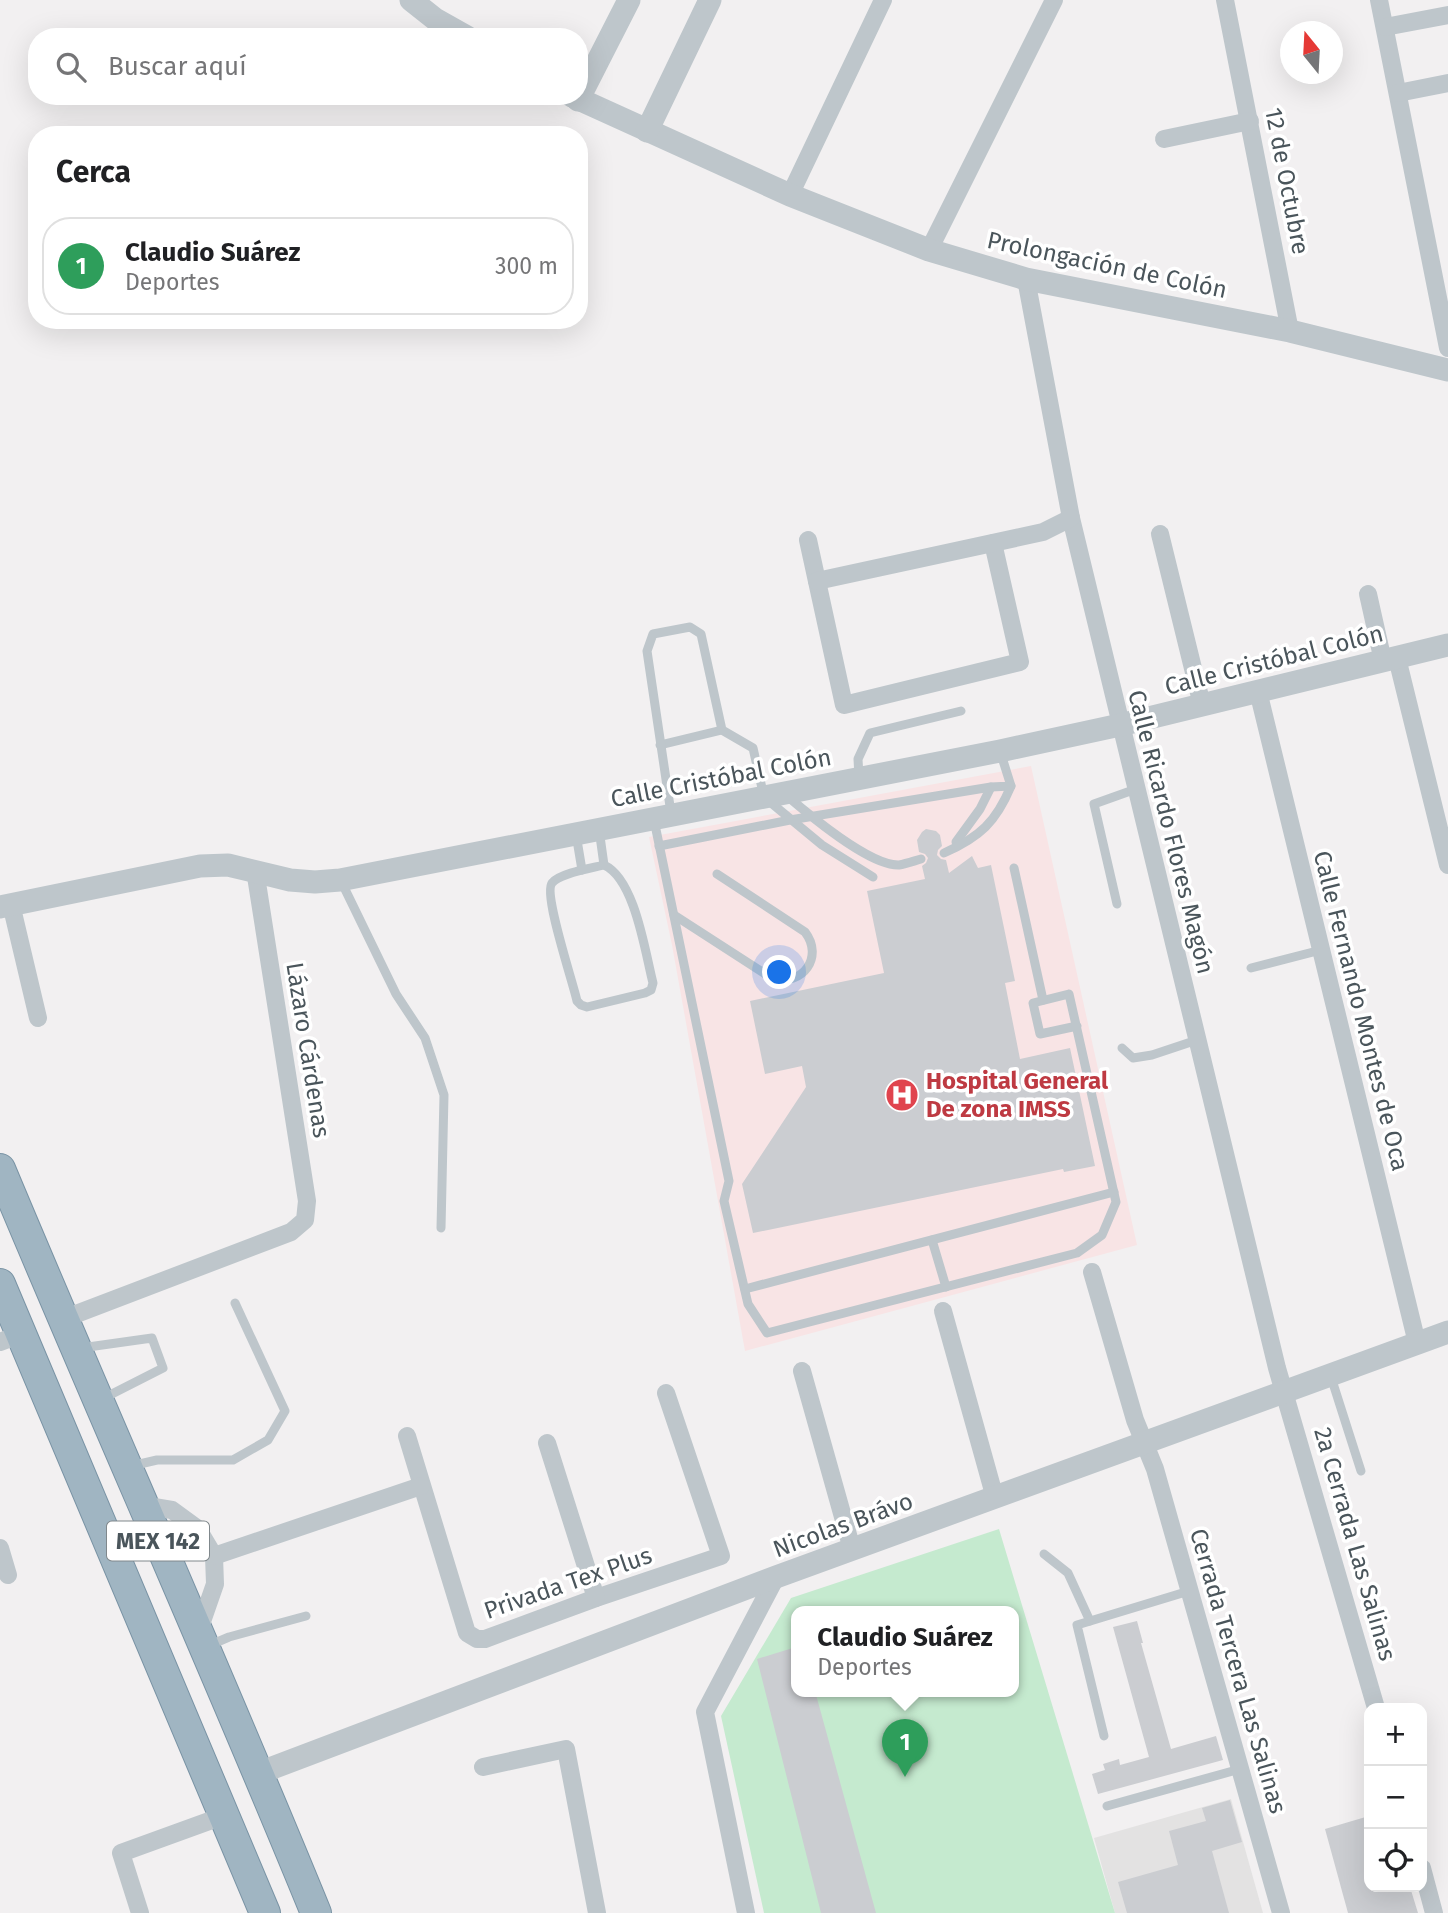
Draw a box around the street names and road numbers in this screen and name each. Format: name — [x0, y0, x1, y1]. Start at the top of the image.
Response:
street label: 12 de Octubre — [1259, 105, 1315, 257]
street label: Prolongación de Colón — [984, 226, 1230, 304]
street label: Calle Cristóbal Colón — [1162, 619, 1386, 701]
street label: Calle Ricardo Flores Magón — [1122, 687, 1220, 977]
street label: Calle Cristóbal Colón — [608, 743, 834, 813]
street label: Calle Fernando Montes de Oca — [1308, 848, 1414, 1174]
street label: Lázaro Cárdenas — [280, 960, 336, 1140]
street label: 2a Cerrada Las Salinas — [1308, 1424, 1402, 1664]
street label: Nicolas Brávo — [769, 1487, 917, 1563]
road number: MEX 142 — [107, 1522, 209, 1560]
street label: Cerrada Tercera Las Salinas — [1184, 1525, 1292, 1817]
street label: Privada Tex Plus — [480, 1541, 656, 1625]

